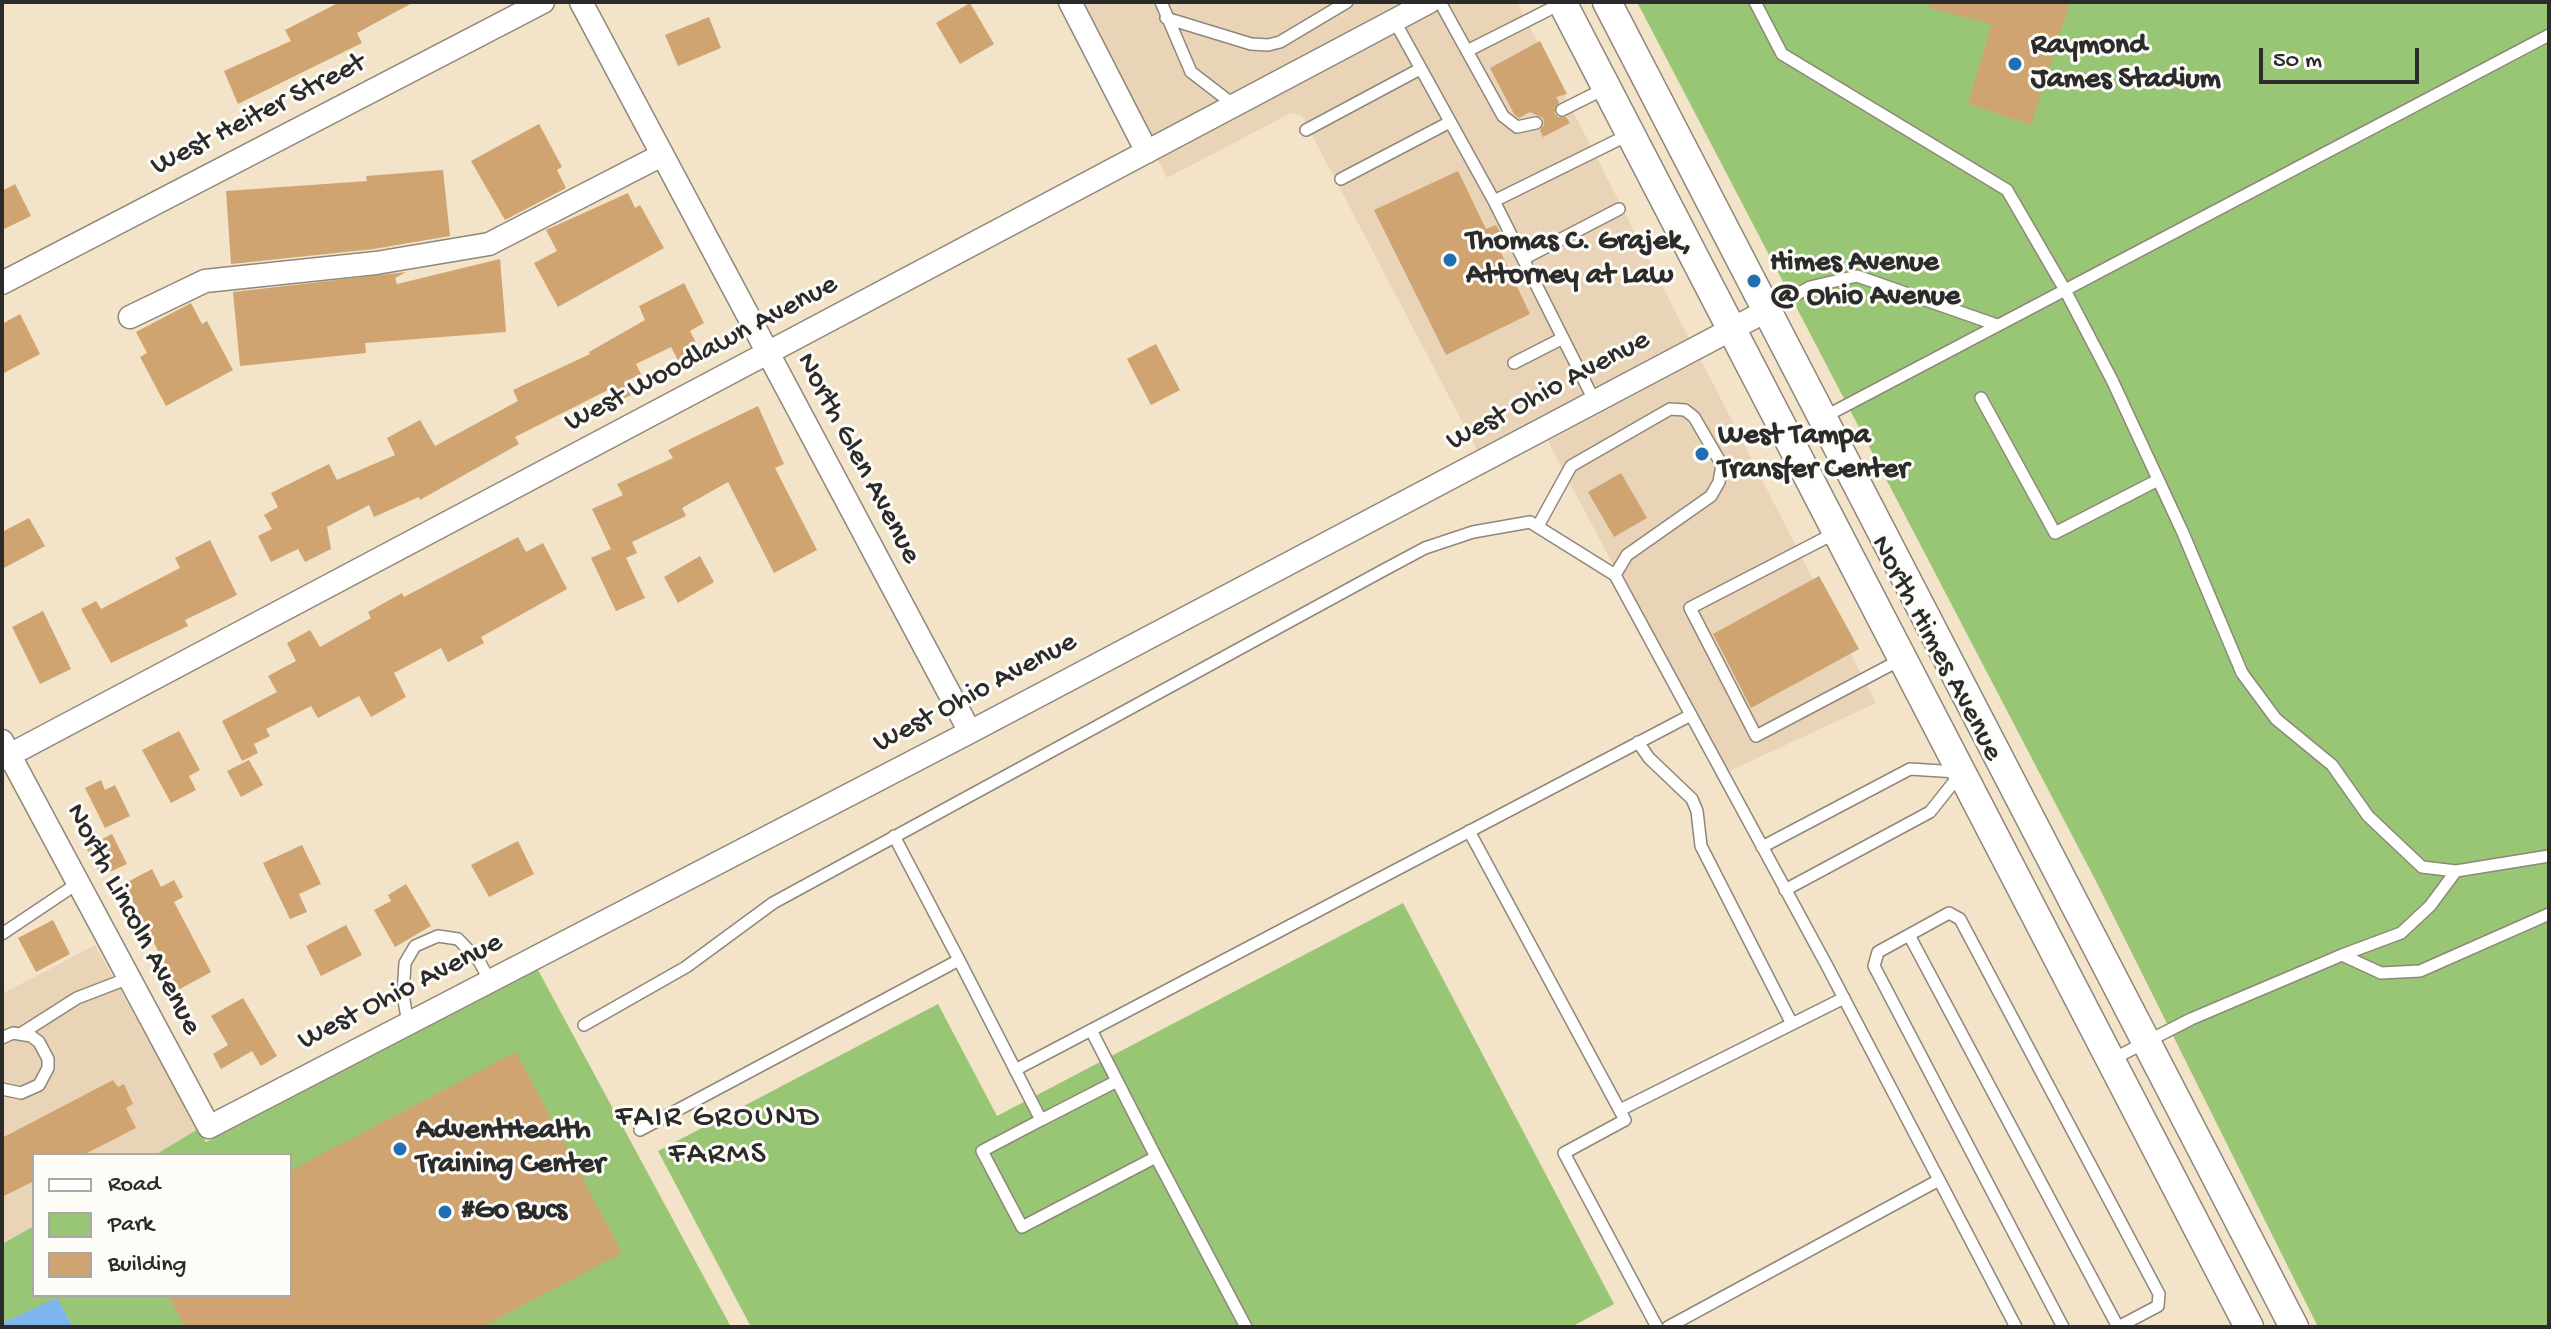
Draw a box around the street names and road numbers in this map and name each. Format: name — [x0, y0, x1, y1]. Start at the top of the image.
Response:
street label: West Heiter Street — [146, 46, 372, 186]
street label: West Woodlawn Avenue — [559, 268, 845, 442]
street label: West Ohio Avenue — [1441, 323, 1657, 461]
street label: North Glen Avenue — [786, 347, 928, 571]
street label: North Himes Avenue — [1860, 530, 2010, 768]
street label: West Ohio Avenue — [868, 625, 1084, 763]
street label: North Lincoln Avenue — [56, 798, 208, 1042]
street label: West Ohio Avenue — [293, 926, 509, 1060]

